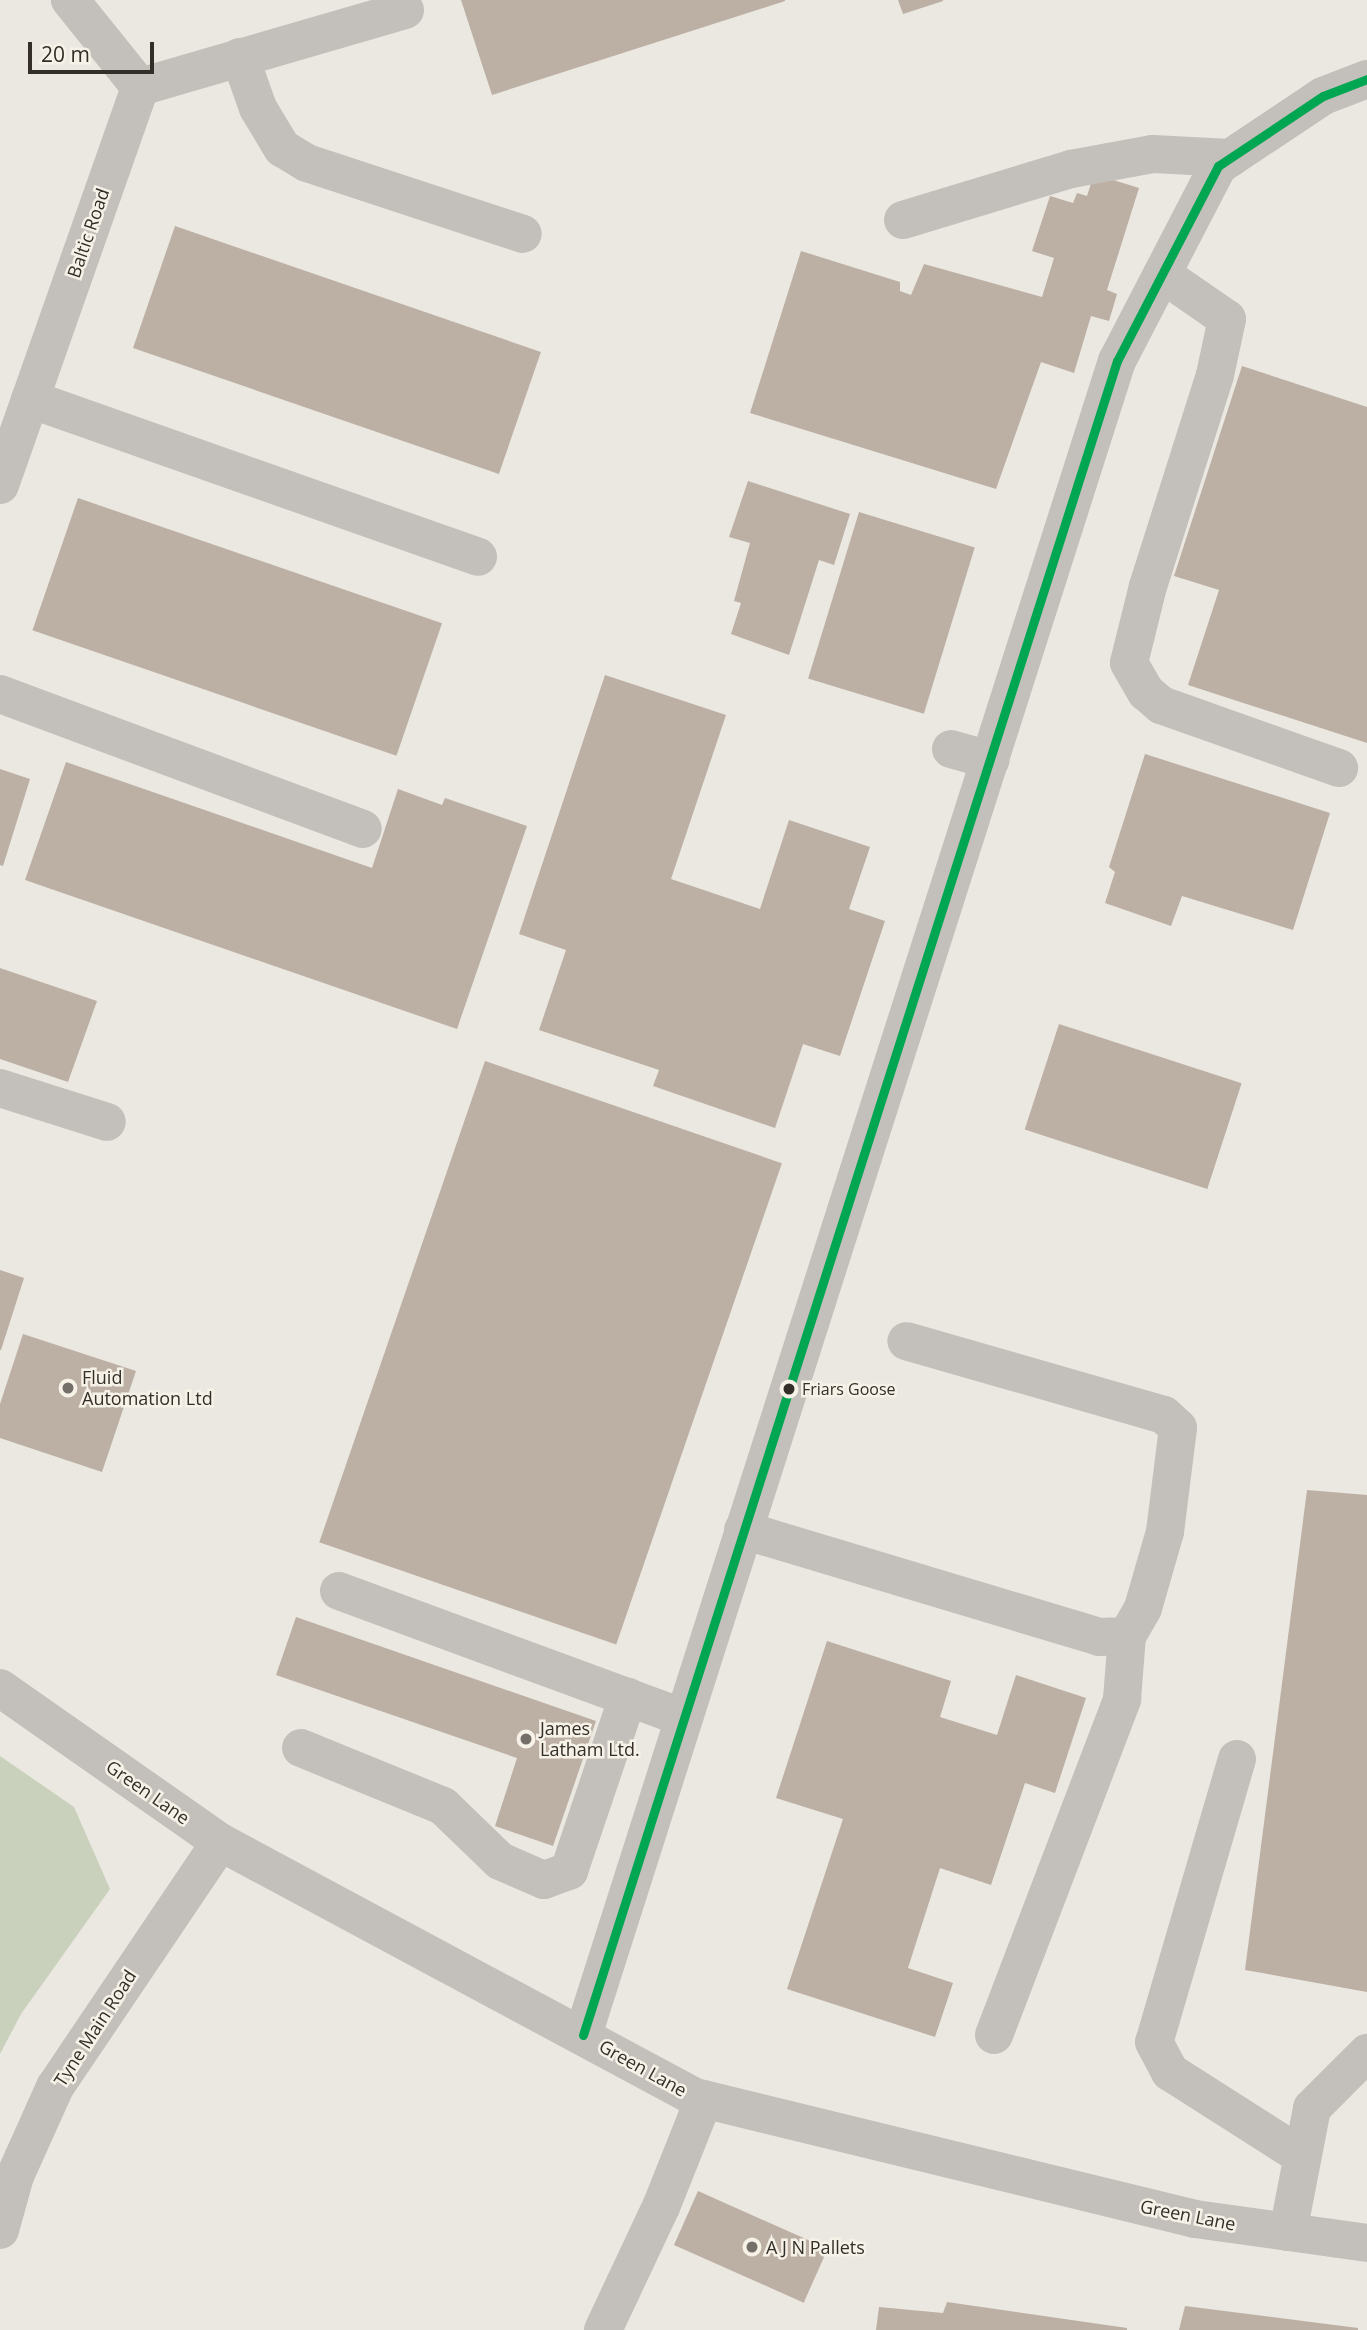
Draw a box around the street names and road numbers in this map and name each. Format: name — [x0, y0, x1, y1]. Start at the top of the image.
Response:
street label: Baltic Road — [63, 185, 113, 281]
street label: Green Lane — [102, 1755, 194, 1829]
street label: Tyne Main Road — [49, 1966, 141, 2090]
street label: Green Lane — [595, 2035, 691, 2101]
street label: Green Lane — [1138, 2195, 1238, 2235]

